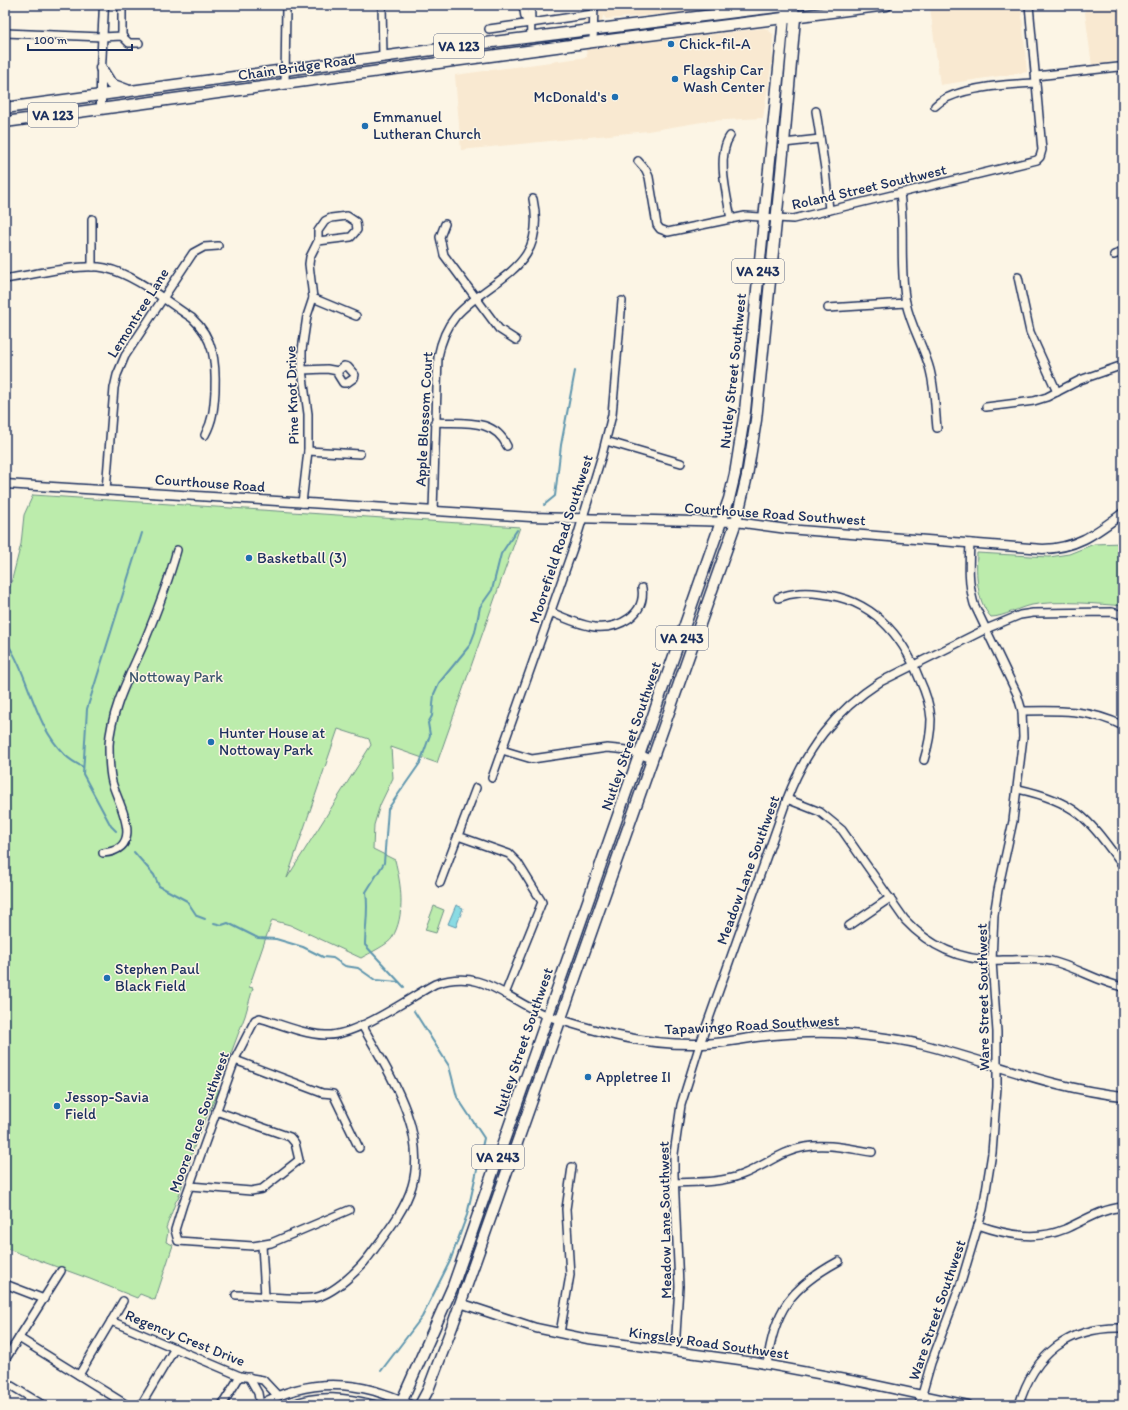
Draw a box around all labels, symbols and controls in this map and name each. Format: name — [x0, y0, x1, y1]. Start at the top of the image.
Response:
scale bar — [28, 26, 132, 52]
text: 100 m — [34, 33, 67, 47]
road number: VA 123 — [434, 34, 484, 58]
place label: Chick-fil-A — [679, 35, 751, 53]
marker: Chick-fil-A — [666, 39, 676, 49]
street label: Chain Bridge Road — [237, 50, 357, 84]
place label: Flagship Car Wash Center — [683, 61, 765, 96]
marker: Flagship Car Wash Center — [670, 74, 680, 84]
place label: McDonald's — [534, 88, 607, 106]
marker: McDonald's — [610, 92, 620, 102]
road number: VA 123 — [28, 103, 78, 127]
place label: Emmanuel Lutheran Church — [373, 108, 481, 143]
marker: Emmanuel Lutheran Church — [360, 121, 370, 131]
street label: Roland Street Southwest — [790, 160, 948, 214]
road number: VA 243 — [732, 259, 784, 283]
street label: Lemontree Lane — [103, 265, 173, 361]
street label: Nutley Street Southwest — [716, 292, 750, 450]
street label: Pine Knot Drive — [281, 345, 303, 445]
street label: Apple Blossom Court — [411, 351, 437, 487]
street label: Moorefield Road Southwest — [525, 452, 597, 626]
street label: Courthouse Road — [154, 470, 266, 496]
street label: Courthouse Road Southwest — [684, 499, 867, 529]
place label: Basketball (3) — [257, 549, 347, 567]
marker: Basketball (3) — [244, 553, 254, 563]
road number: VA 243 — [656, 626, 708, 650]
street label: Nutley Street Southwest — [597, 659, 665, 813]
park label: Nottoway Park — [129, 668, 223, 686]
place label: Hunter House at Nottoway Park — [219, 724, 325, 759]
marker: Hunter House at Nottoway Park — [206, 737, 216, 747]
street label: Meadow Lane Southwest — [713, 793, 784, 947]
street label: Ware Street Southwest — [973, 923, 993, 1071]
place label: Stephen Paul Black Field — [115, 960, 200, 995]
street label: Nutley Street Southwest — [489, 965, 557, 1119]
marker: Stephen Paul Black Field — [102, 973, 112, 983]
street label: Tapawingo Road Southwest — [664, 1011, 840, 1039]
street label: Moore Place Southwest — [165, 1049, 233, 1195]
place label: Appletree II — [596, 1068, 671, 1086]
marker: Appletree II — [583, 1072, 593, 1082]
place label: Jessop-Savia Field — [65, 1088, 149, 1123]
marker: Jessop-Savia Field — [52, 1101, 62, 1111]
street label: Meadow Lane Southwest — [655, 1141, 675, 1299]
road number: VA 243 — [472, 1145, 524, 1169]
street label: Ware Street Southwest — [904, 1237, 970, 1383]
street label: Regency Crest Drive — [122, 1306, 248, 1370]
street label: Kingsley Road Southwest — [628, 1323, 791, 1363]

